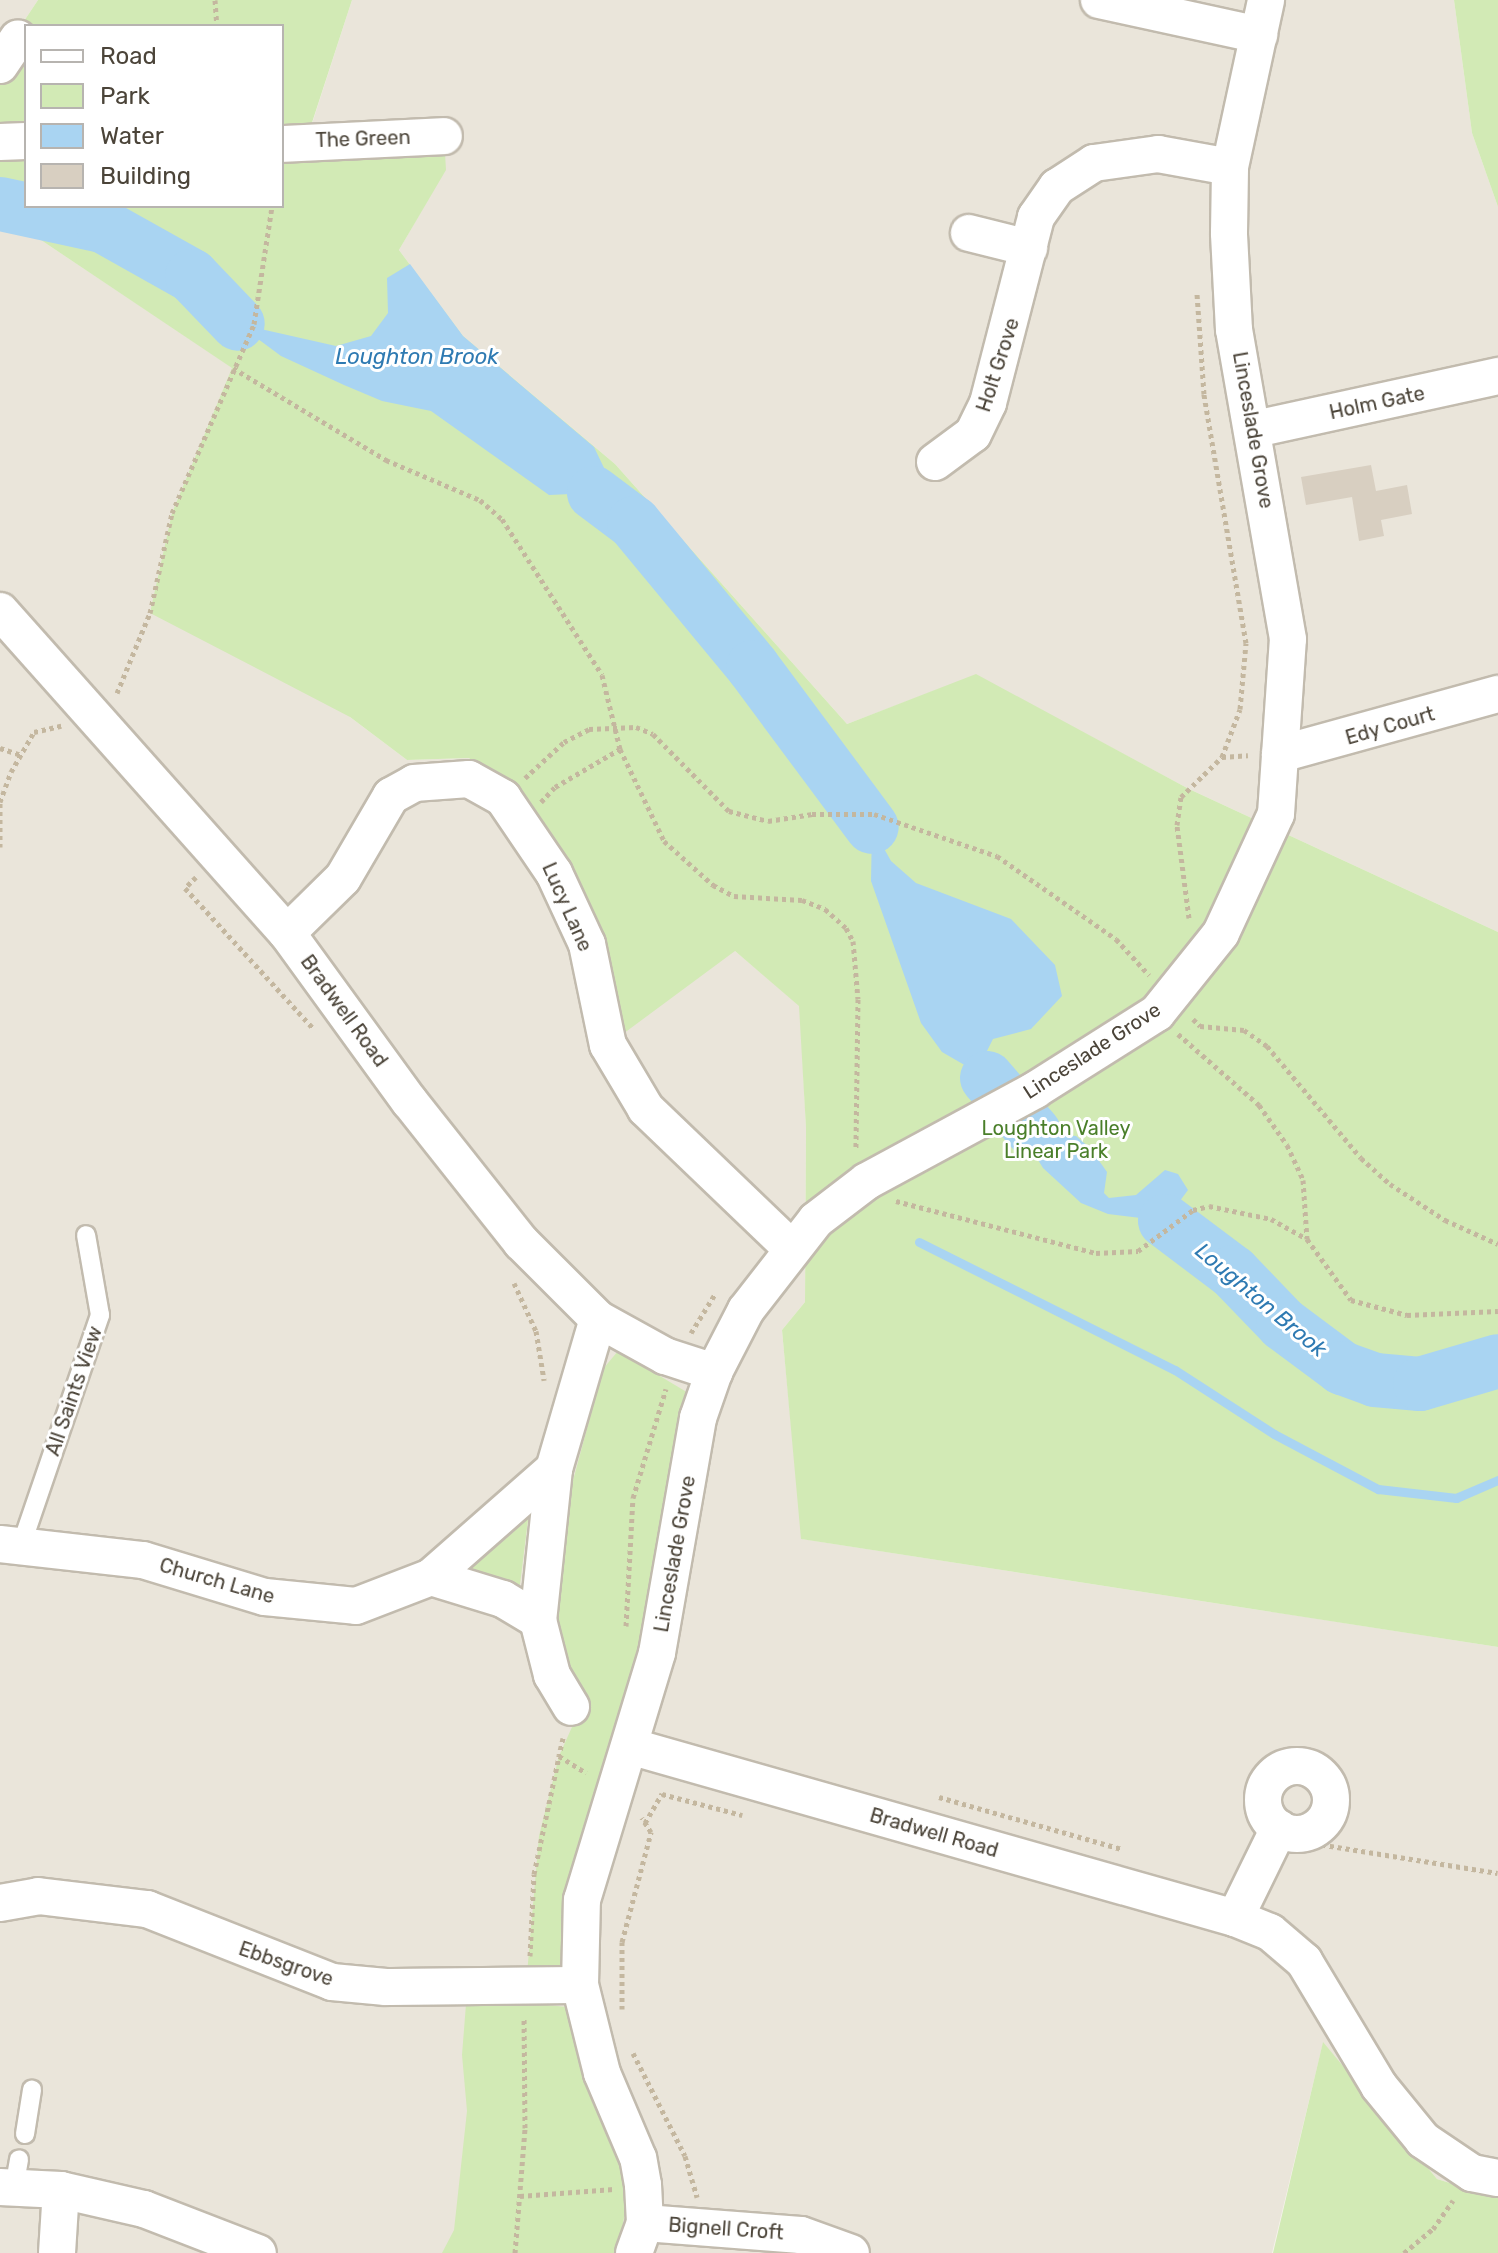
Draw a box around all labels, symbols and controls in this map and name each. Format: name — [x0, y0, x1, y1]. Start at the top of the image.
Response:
legend — [24, 24, 284, 208]
text: Road — [100, 42, 157, 70]
text: Park — [100, 82, 150, 110]
text: Water — [100, 122, 164, 150]
street label: The Green — [315, 125, 411, 153]
text: Building — [100, 162, 191, 190]
street label: Holt Grove — [972, 315, 1024, 415]
water label: Loughton Brook — [335, 344, 499, 370]
street label: Linceslade Grove — [1227, 350, 1279, 510]
street label: Holm Gate — [1327, 381, 1427, 425]
street label: Edy Court — [1342, 702, 1438, 750]
street label: Lucy Lane — [537, 859, 597, 955]
street label: Bradwell Road — [295, 950, 393, 1072]
street label: Linceslade Grove — [1019, 998, 1165, 1104]
park label: Loughton Valley Linear Park — [981, 1117, 1131, 1164]
water label: Loughton Brook — [1190, 1237, 1332, 1363]
street label: All Saints View — [41, 1323, 107, 1459]
street label: Linceslade Grove — [649, 1474, 701, 1634]
street label: Church Lane — [157, 1553, 277, 1609]
street label: Bradwell Road — [867, 1803, 1001, 1863]
street label: Ebbsgrove — [236, 1937, 336, 1991]
street label: Bignell Croft — [667, 2213, 785, 2245]

